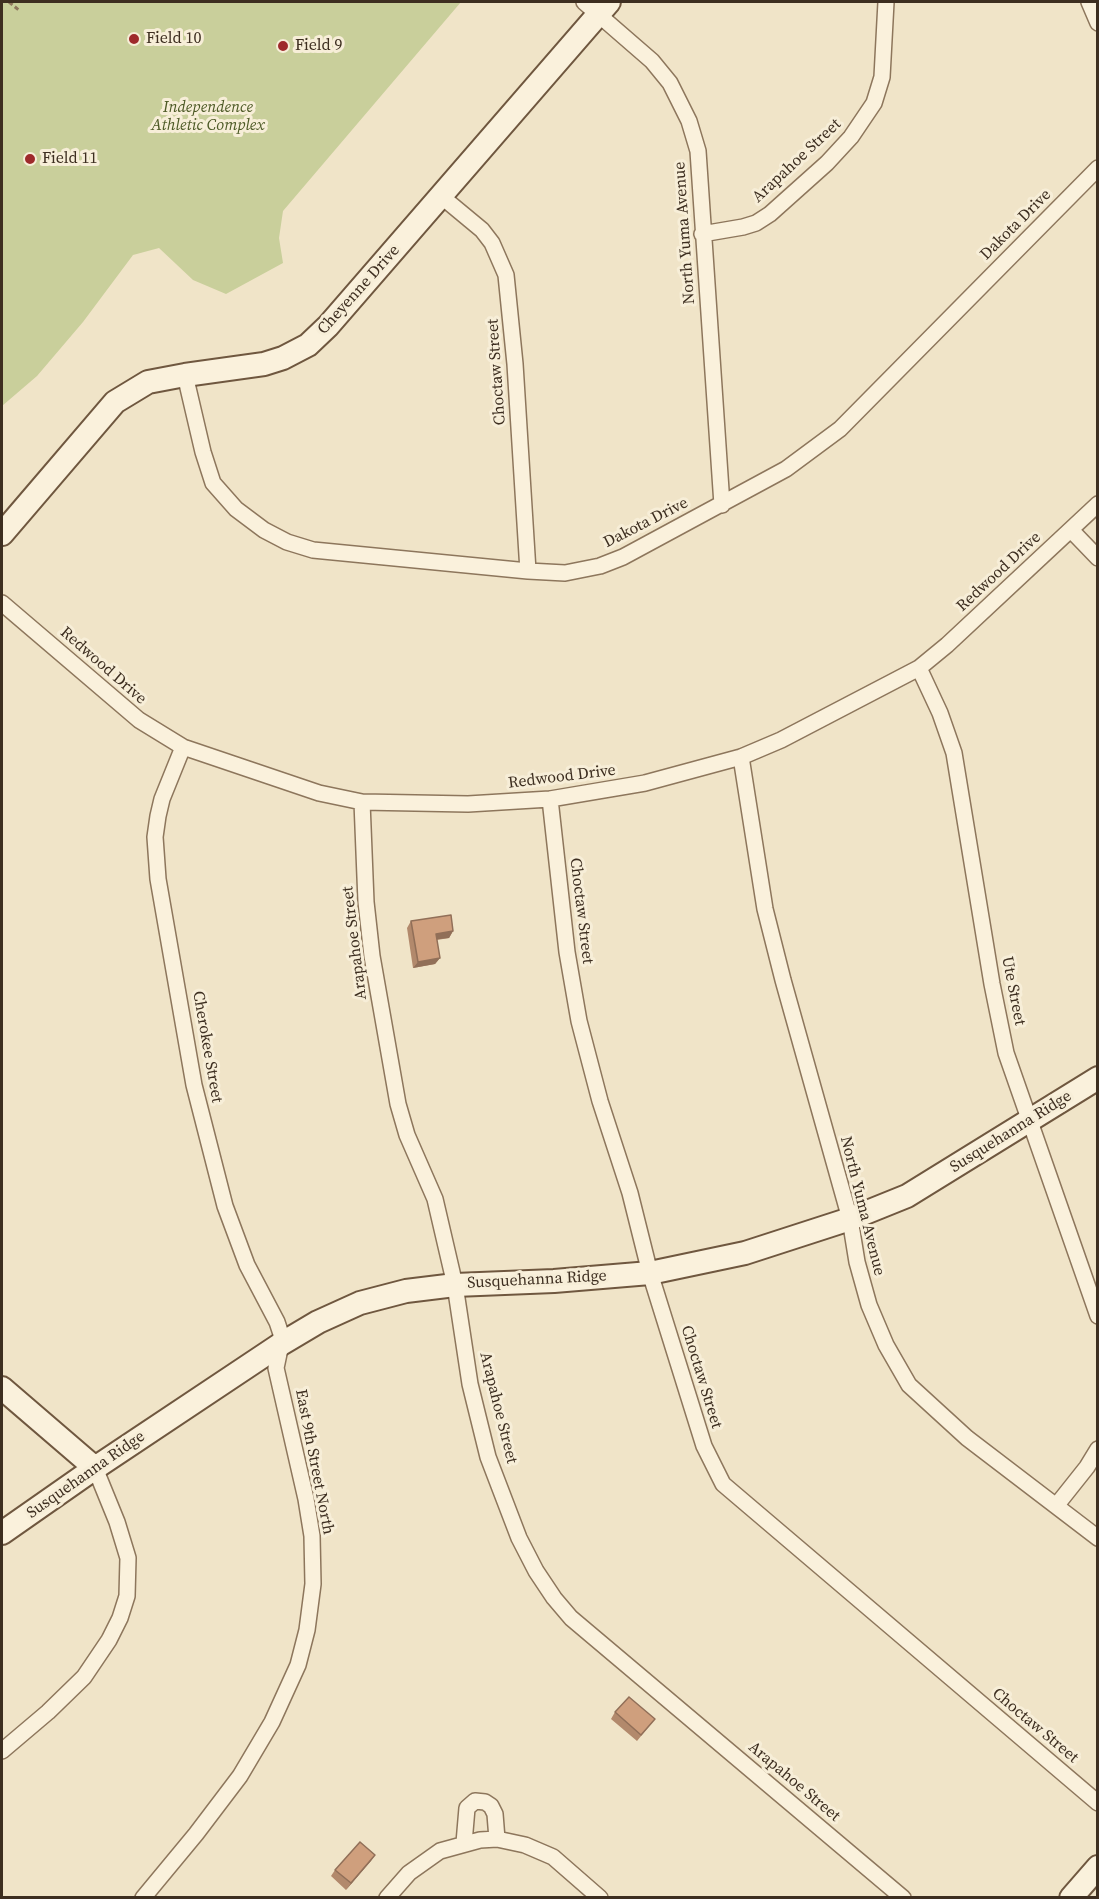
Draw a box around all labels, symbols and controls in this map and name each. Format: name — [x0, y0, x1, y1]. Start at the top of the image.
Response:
place label: Field 10 — [146, 29, 201, 49]
marker: Field 10 — [127, 32, 141, 46]
place label: Field 9 — [295, 36, 342, 56]
marker: Field 9 — [276, 39, 290, 53]
park label: Independence Athletic Complex — [151, 98, 265, 136]
street label: Arapahoe Street — [749, 115, 845, 207]
place label: Field 11 — [42, 149, 97, 169]
marker: Field 11 — [23, 152, 37, 166]
street label: North Yuma Avenue — [670, 161, 700, 305]
street label: Dakota Drive — [977, 186, 1055, 264]
street label: Cheyenne Drive — [314, 241, 404, 339]
street label: Choctaw Street — [484, 318, 510, 426]
street label: Dakota Drive — [601, 494, 691, 552]
street label: Redwood Drive — [953, 528, 1045, 616]
street label: Redwood Drive — [56, 623, 150, 709]
street label: Redwood Drive — [507, 761, 617, 793]
street label: Choctaw Street — [565, 857, 597, 965]
street label: Arapahoe Street — [339, 885, 371, 1001]
street label: Ute Street — [997, 955, 1029, 1027]
street label: Cherokee Street — [188, 990, 226, 1104]
street label: Susquehanna Ridge — [947, 1087, 1075, 1177]
street label: North Yuma Avenue — [835, 1134, 889, 1278]
street label: Susquehanna Ridge — [467, 1267, 607, 1293]
street label: Choctaw Street — [676, 1323, 726, 1431]
street label: Arapahoe Street — [475, 1350, 521, 1466]
street label: East 9th Street North — [291, 1388, 337, 1536]
street label: Susquehanna Ridge — [23, 1427, 149, 1523]
street label: Choctaw Street — [988, 1684, 1082, 1768]
street label: Arapahoe Street — [744, 1738, 844, 1826]

